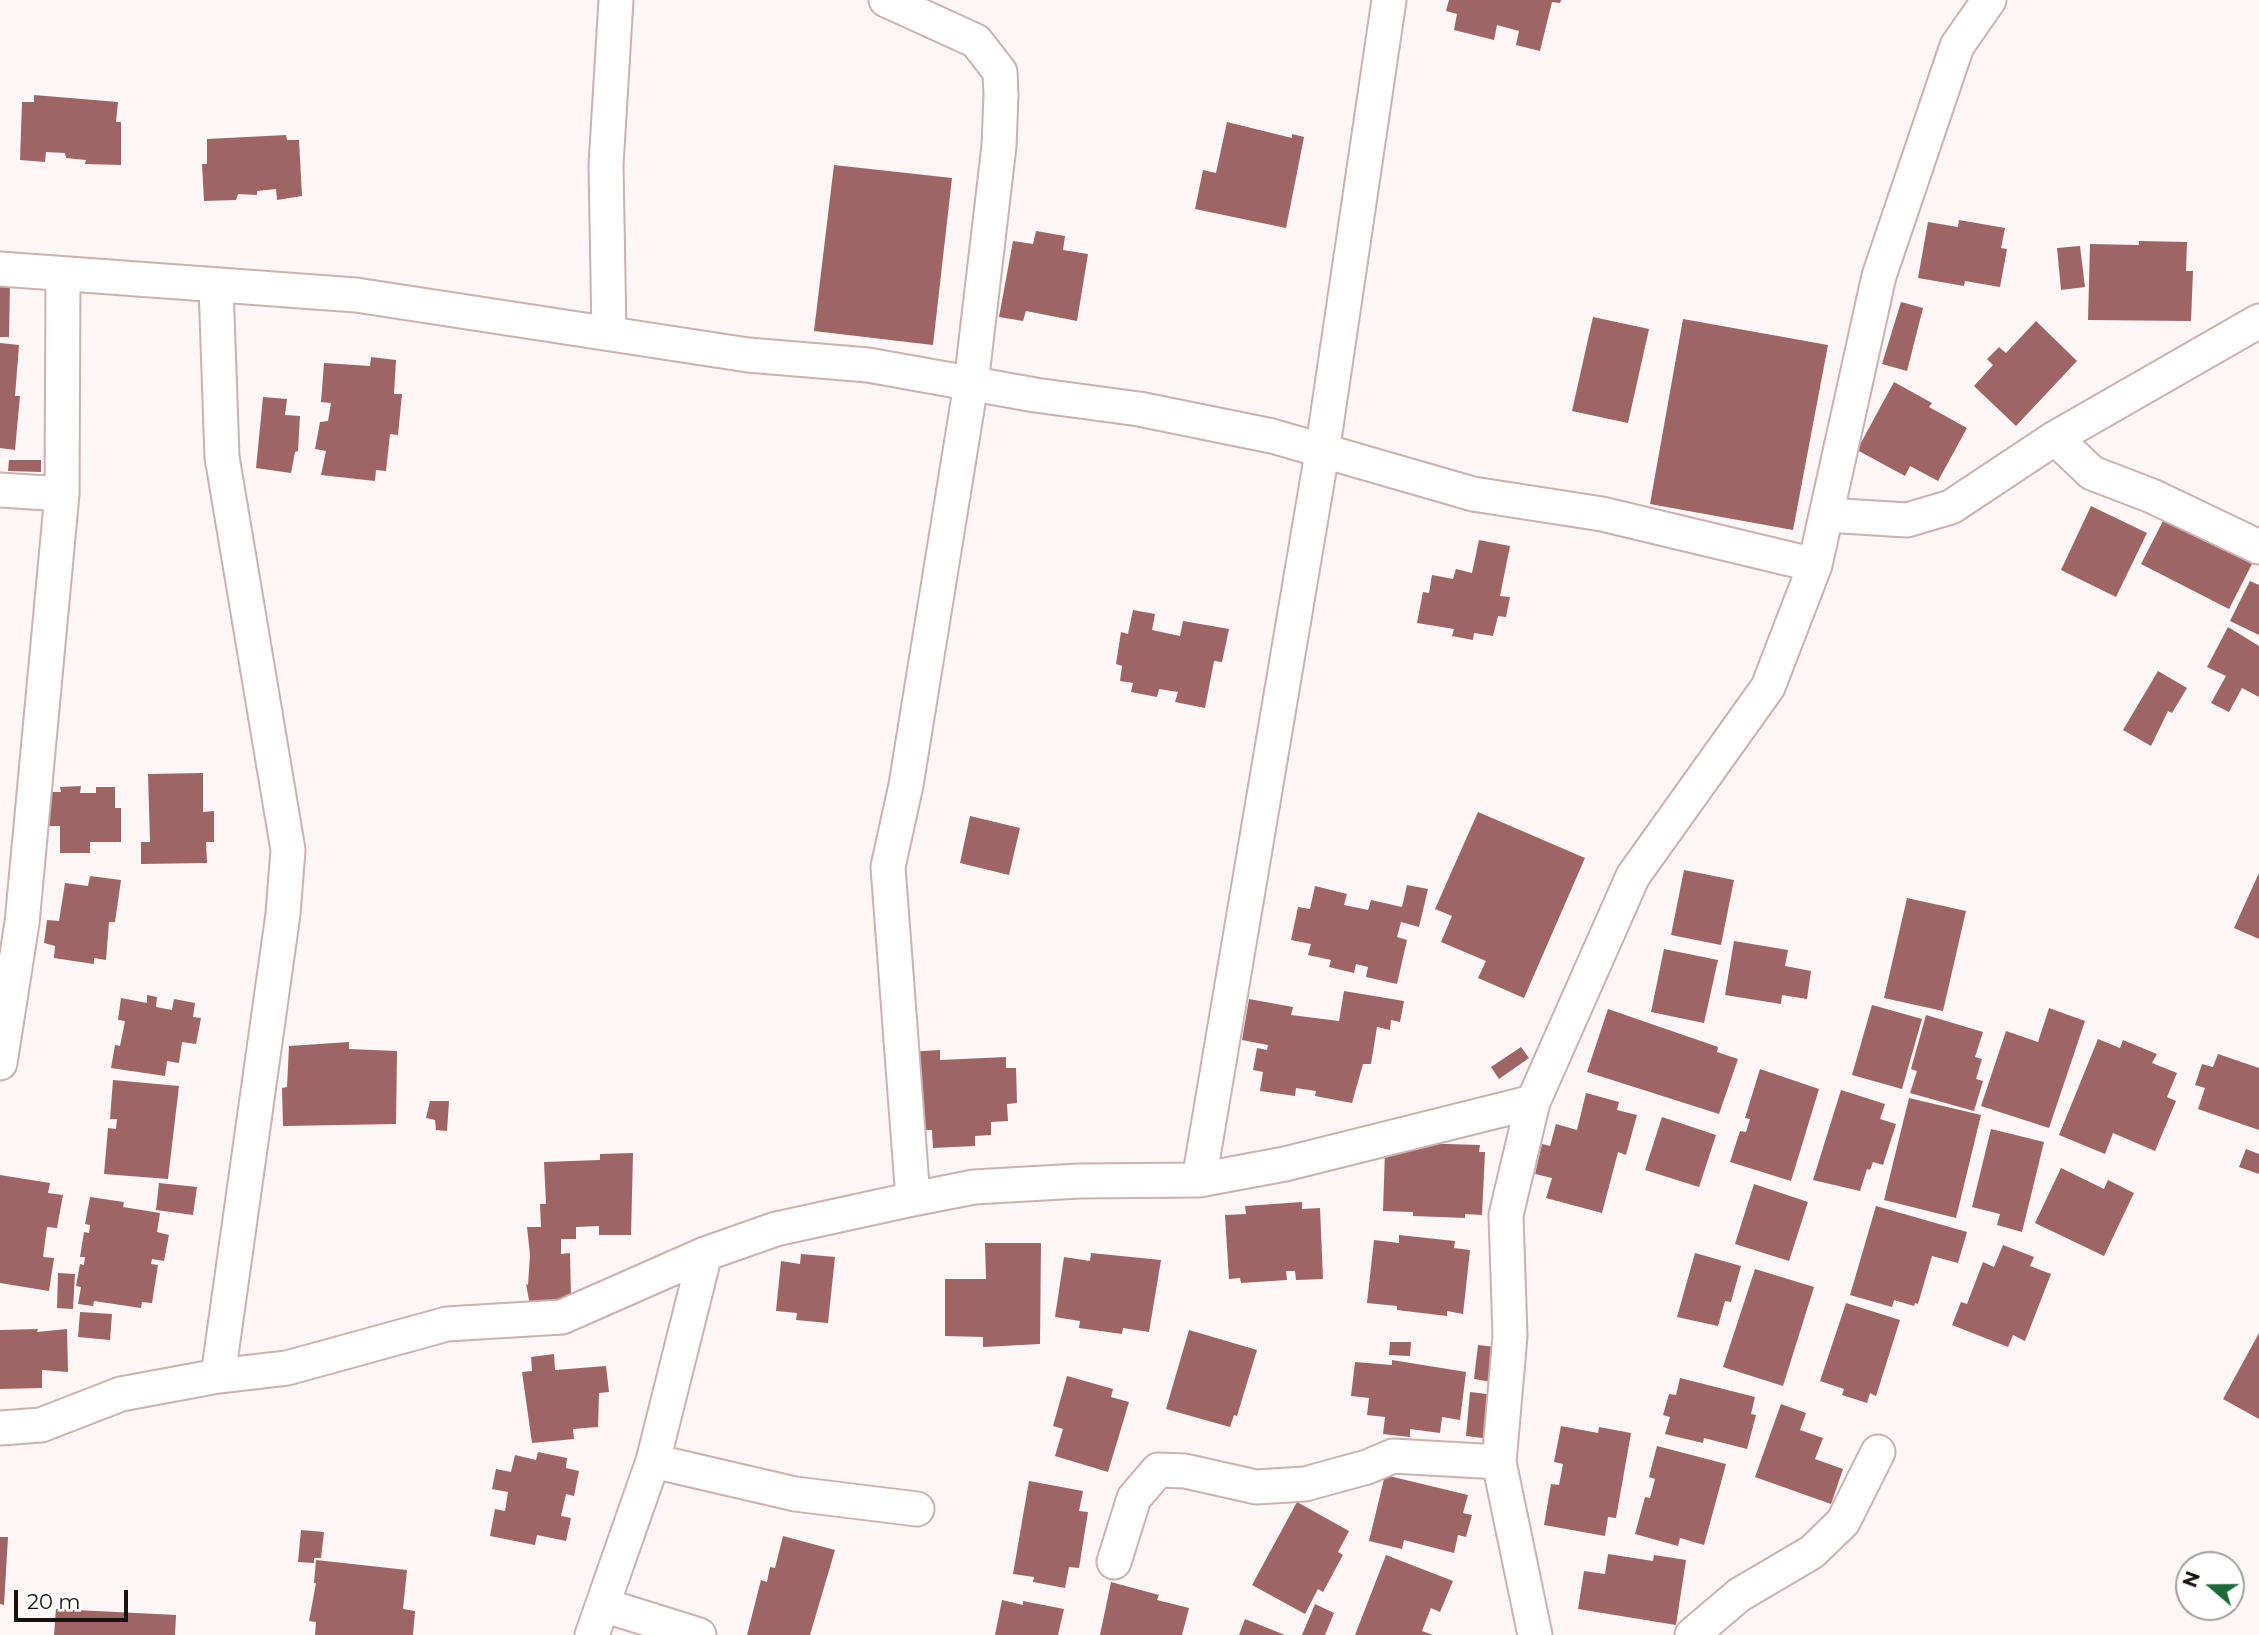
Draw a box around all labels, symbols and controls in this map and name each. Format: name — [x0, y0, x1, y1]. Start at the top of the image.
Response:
north arrow — [2175, 1551, 2245, 1621]
text: N — [2178, 1568, 2205, 1590]
scale bar — [18, 1576, 131, 1620]
text: 20 m — [27, 1589, 81, 1614]

